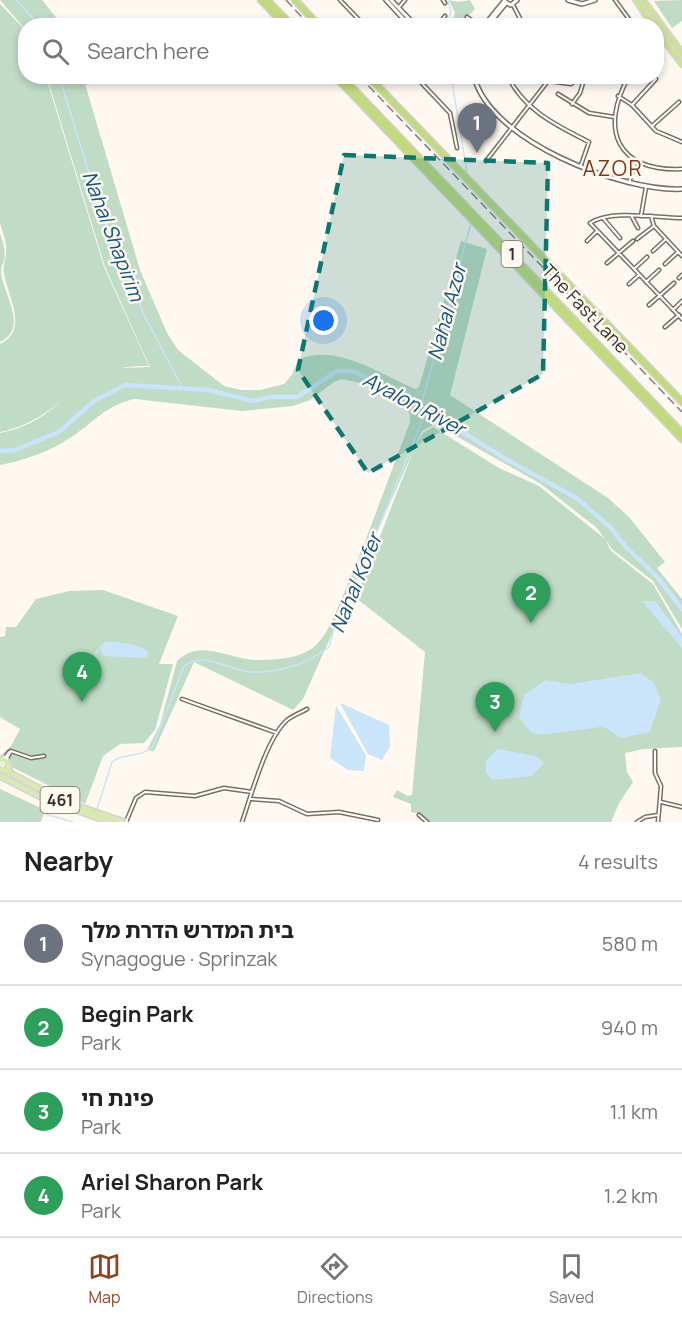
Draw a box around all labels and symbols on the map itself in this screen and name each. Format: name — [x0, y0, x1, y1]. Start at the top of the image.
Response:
pin: 1 — [458, 104, 496, 153]
district label: AZOR — [583, 154, 643, 182]
water label: Nahal Shapirim — [76, 167, 151, 307]
road number: 1 — [502, 241, 522, 267]
water label: Nahal Azor — [421, 258, 473, 363]
street label: The Fast Lane — [537, 259, 634, 358]
your location — [309, 306, 338, 335]
water label: Ayalon River — [359, 366, 472, 443]
water label: Nahal Kofer — [323, 527, 389, 637]
pin: 2 — [512, 574, 550, 623]
pin: 4 — [62, 652, 101, 702]
pin: 3 — [476, 682, 514, 732]
road number: 461 — [40, 787, 80, 813]

